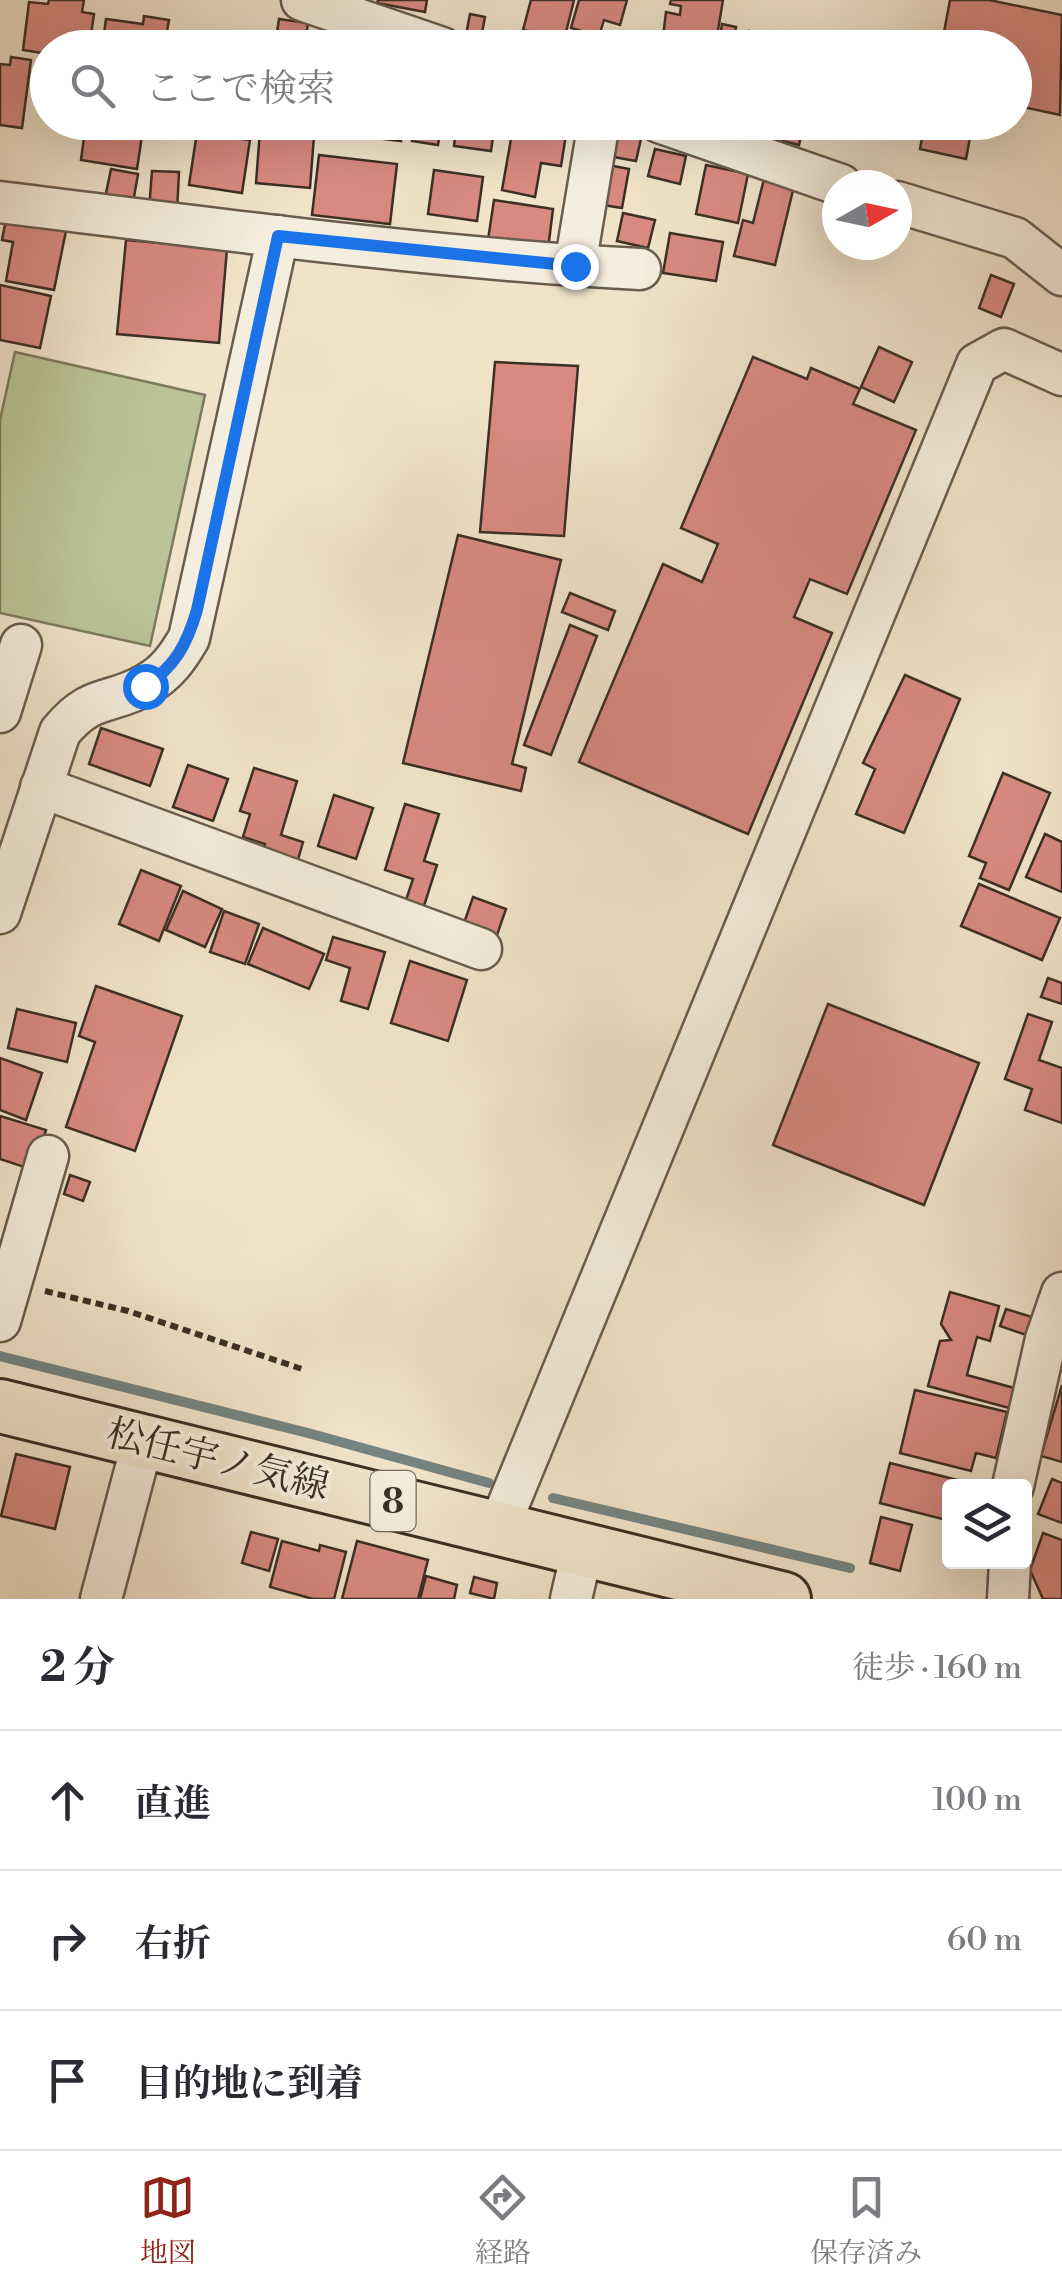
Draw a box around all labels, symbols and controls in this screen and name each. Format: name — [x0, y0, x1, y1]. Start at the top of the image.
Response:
search box — [30, 30, 1032, 140]
icon: search — [65, 58, 120, 113]
text: ここで検索 — [145, 66, 335, 113]
north arrow — [822, 170, 912, 260]
route end — [553, 244, 599, 290]
route start — [123, 664, 169, 710]
street label: 松任宇ノ気線 — [101, 1410, 334, 1511]
road number: 8 — [370, 1471, 416, 1531]
map controls — [942, 1479, 1032, 1569]
button: layers — [942, 1479, 1032, 1569]
text: 2 分 — [40, 1642, 115, 1695]
text: 徒歩 · 160 m — [852, 1648, 1022, 1688]
icon: ahead — [40, 1773, 95, 1828]
text: 100 m — [932, 1780, 1022, 1820]
text: 直進 — [135, 1781, 211, 1828]
icon: right — [40, 1913, 95, 1968]
text: 60 m — [947, 1920, 1022, 1960]
text: 右折 — [135, 1921, 211, 1968]
icon: arrive — [40, 2053, 95, 2108]
text: 目的地に到着 — [135, 2061, 363, 2108]
tab: 地図 — [140, 2170, 196, 2271]
tab: 経路 — [475, 2170, 531, 2271]
tab: 保存済み — [810, 2170, 922, 2271]

